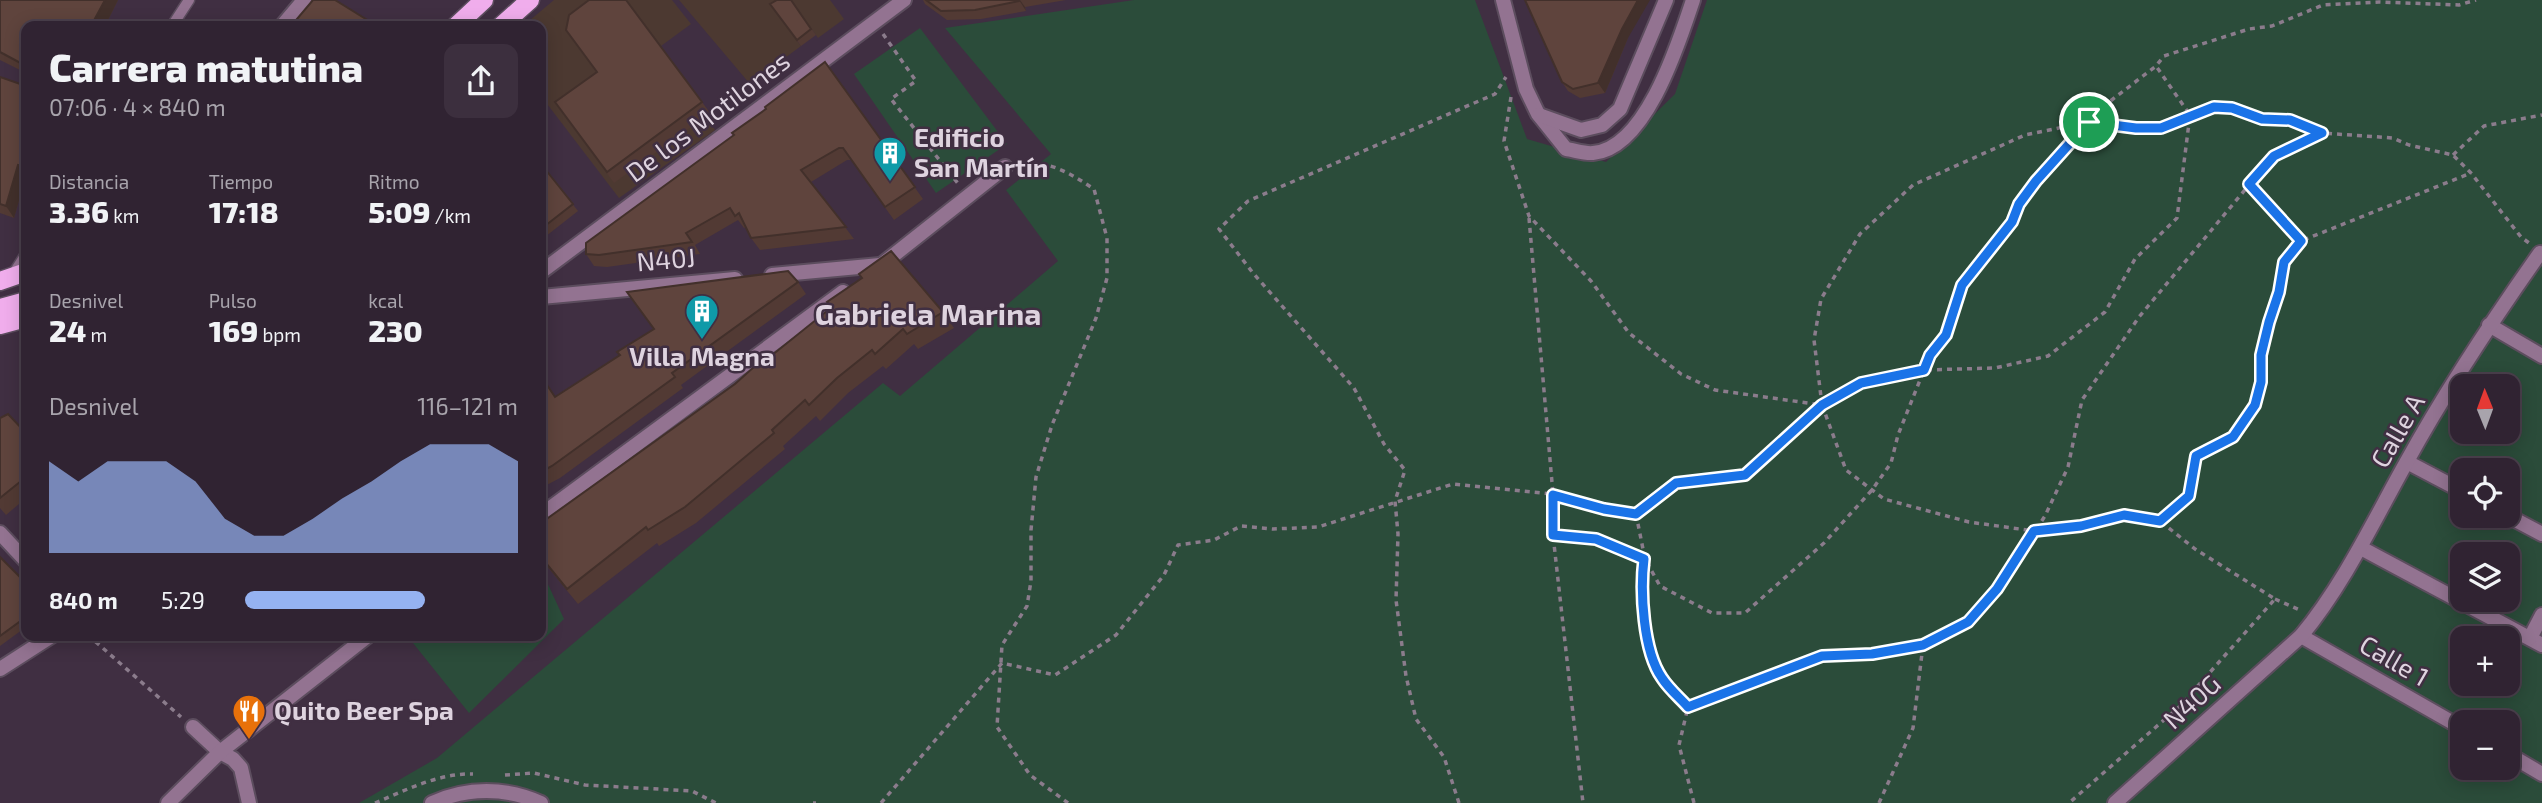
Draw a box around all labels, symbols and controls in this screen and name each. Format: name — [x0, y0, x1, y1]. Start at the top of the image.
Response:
text: Carrera matutina — [49, 44, 363, 90]
button: share — [444, 44, 518, 118]
street label: De los Motilones — [619, 44, 795, 188]
pin — [2059, 92, 2119, 152]
text: 07:06 · 4 × 840 m — [49, 93, 226, 121]
icon: arrive — [2070, 103, 2108, 141]
place label: Edificio San Martín — [914, 121, 1049, 182]
building icon: Edificio San Martín — [871, 134, 909, 183]
text: Distancia — [49, 170, 129, 193]
text: Tiempo — [209, 170, 273, 193]
text: Ritmo — [368, 170, 419, 193]
text: 3.36 — [49, 193, 109, 229]
text: 17:18 — [209, 193, 279, 229]
text: 5:09 — [368, 193, 431, 229]
text: km — [109, 204, 140, 227]
text: /km — [431, 204, 471, 227]
street label: N40J — [635, 241, 697, 277]
text: Desnivel — [49, 289, 123, 312]
text: Pulso — [209, 289, 257, 312]
text: kcal — [368, 289, 403, 312]
building icon: Villa Magna — [683, 292, 721, 341]
district label: Gabriela Marina — [815, 295, 1041, 331]
text: 24 — [49, 312, 86, 348]
text: 169 — [209, 312, 258, 348]
text: 230 — [368, 312, 423, 348]
text: m — [86, 323, 107, 346]
text: bpm — [258, 323, 301, 346]
place label: Villa Magna — [629, 340, 775, 371]
north arrow — [2450, 374, 2520, 444]
map controls — [2450, 374, 2520, 780]
street label: Calle A — [2363, 388, 2430, 473]
text: Desnivel — [49, 392, 139, 420]
text: 116–121 m — [417, 392, 518, 420]
button: locate — [2450, 458, 2520, 528]
button: layers — [2450, 542, 2520, 612]
text: 840 m — [49, 586, 118, 614]
text: 5:29 — [161, 586, 205, 614]
button: + — [2450, 626, 2520, 696]
street label: Calle 1 — [2355, 628, 2435, 692]
street label: N40G — [2156, 667, 2226, 735]
restaurant icon: Quito Beer Spa — [230, 692, 268, 741]
place label: Quito Beer Spa — [274, 694, 454, 726]
button: − — [2450, 710, 2520, 780]

